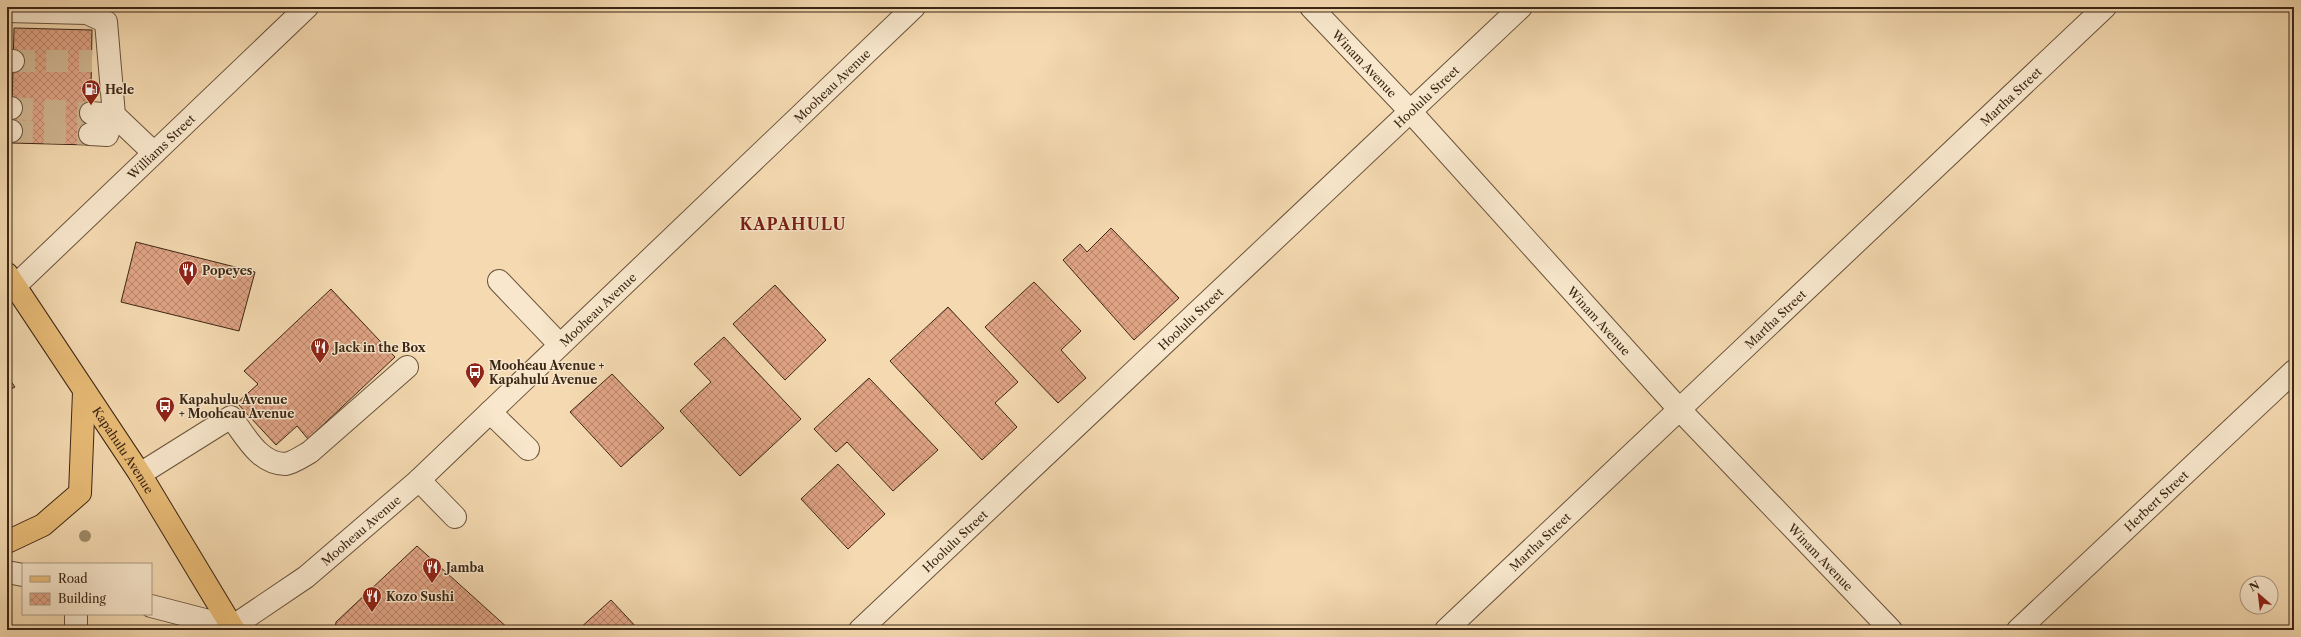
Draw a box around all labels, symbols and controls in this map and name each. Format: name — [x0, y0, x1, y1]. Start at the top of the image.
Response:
street label: Winam Avenue — [1329, 26, 1400, 100]
street label: Mooheau Avenue — [791, 45, 873, 125]
street label: Hoolulu Street — [1390, 62, 1462, 131]
street label: Martha Street — [1977, 63, 2045, 129]
fuel station icon: Hele — [80, 78, 102, 106]
place label: Hele — [105, 82, 134, 97]
street label: Williams Street — [123, 110, 198, 183]
district label: KAPAHULU — [739, 214, 847, 234]
restaurant icon: Popeyes — [177, 259, 199, 287]
place label: Popeyes — [202, 263, 253, 278]
street label: Mooheau Avenue — [556, 269, 639, 349]
street label: Winam Avenue — [1564, 282, 1634, 358]
street label: Hoolulu Street — [1155, 284, 1227, 353]
street label: Martha Street — [1741, 286, 1809, 351]
restaurant icon: Jack in the Box — [309, 336, 331, 364]
place label: Jack in the Box — [332, 340, 426, 355]
place label: Mooheau Avenue + Kapahulu Avenue — [489, 358, 605, 387]
bus stop icon: Mooheau Avenue + Kapahulu Avenue — [464, 361, 486, 389]
place label: Kapahulu Avenue + Mooheau Avenue — [179, 392, 294, 421]
bus stop icon: Kapahulu Avenue + Mooheau Avenue — [154, 395, 176, 423]
street label: Kapahulu Avenue — [90, 404, 158, 496]
street label: Herbert Street — [2121, 466, 2192, 534]
street label: Mooheau Avenue — [318, 492, 404, 568]
street label: Hoolulu Street — [919, 506, 991, 575]
street label: Martha Street — [1506, 508, 1574, 574]
street label: Winam Avenue — [1785, 520, 1857, 594]
restaurant icon: Jamba — [421, 556, 443, 584]
place label: Jamba — [444, 560, 485, 575]
legend — [22, 563, 152, 615]
text: Road — [58, 571, 88, 586]
north arrow — [2239, 575, 2279, 615]
text: N — [2247, 578, 2262, 595]
restaurant icon: Kozo Sushi — [361, 585, 383, 613]
place label: Kozo Sushi — [386, 589, 455, 604]
text: Building — [58, 591, 106, 606]

